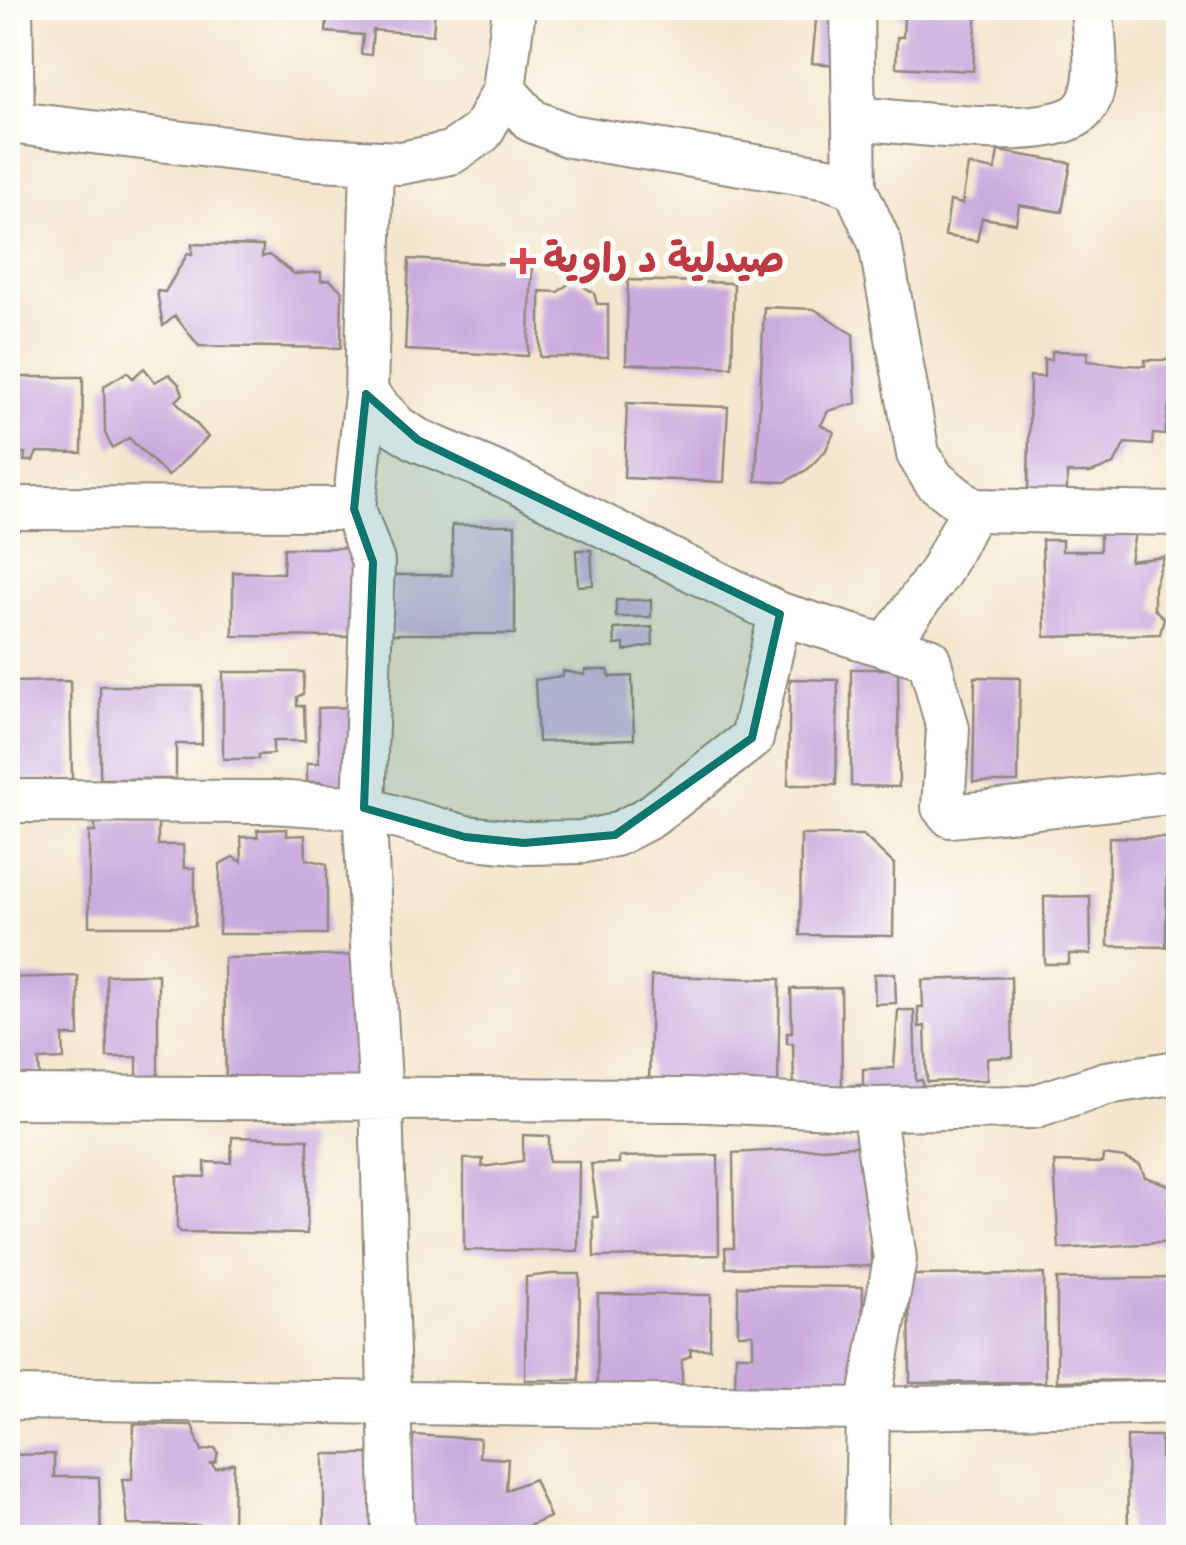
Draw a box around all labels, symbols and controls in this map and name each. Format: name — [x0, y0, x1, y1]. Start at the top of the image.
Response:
place label: صيدلية د راوية — [543, 235, 784, 287]
marker: صيدلية د راوية — [512, 250, 534, 272]

